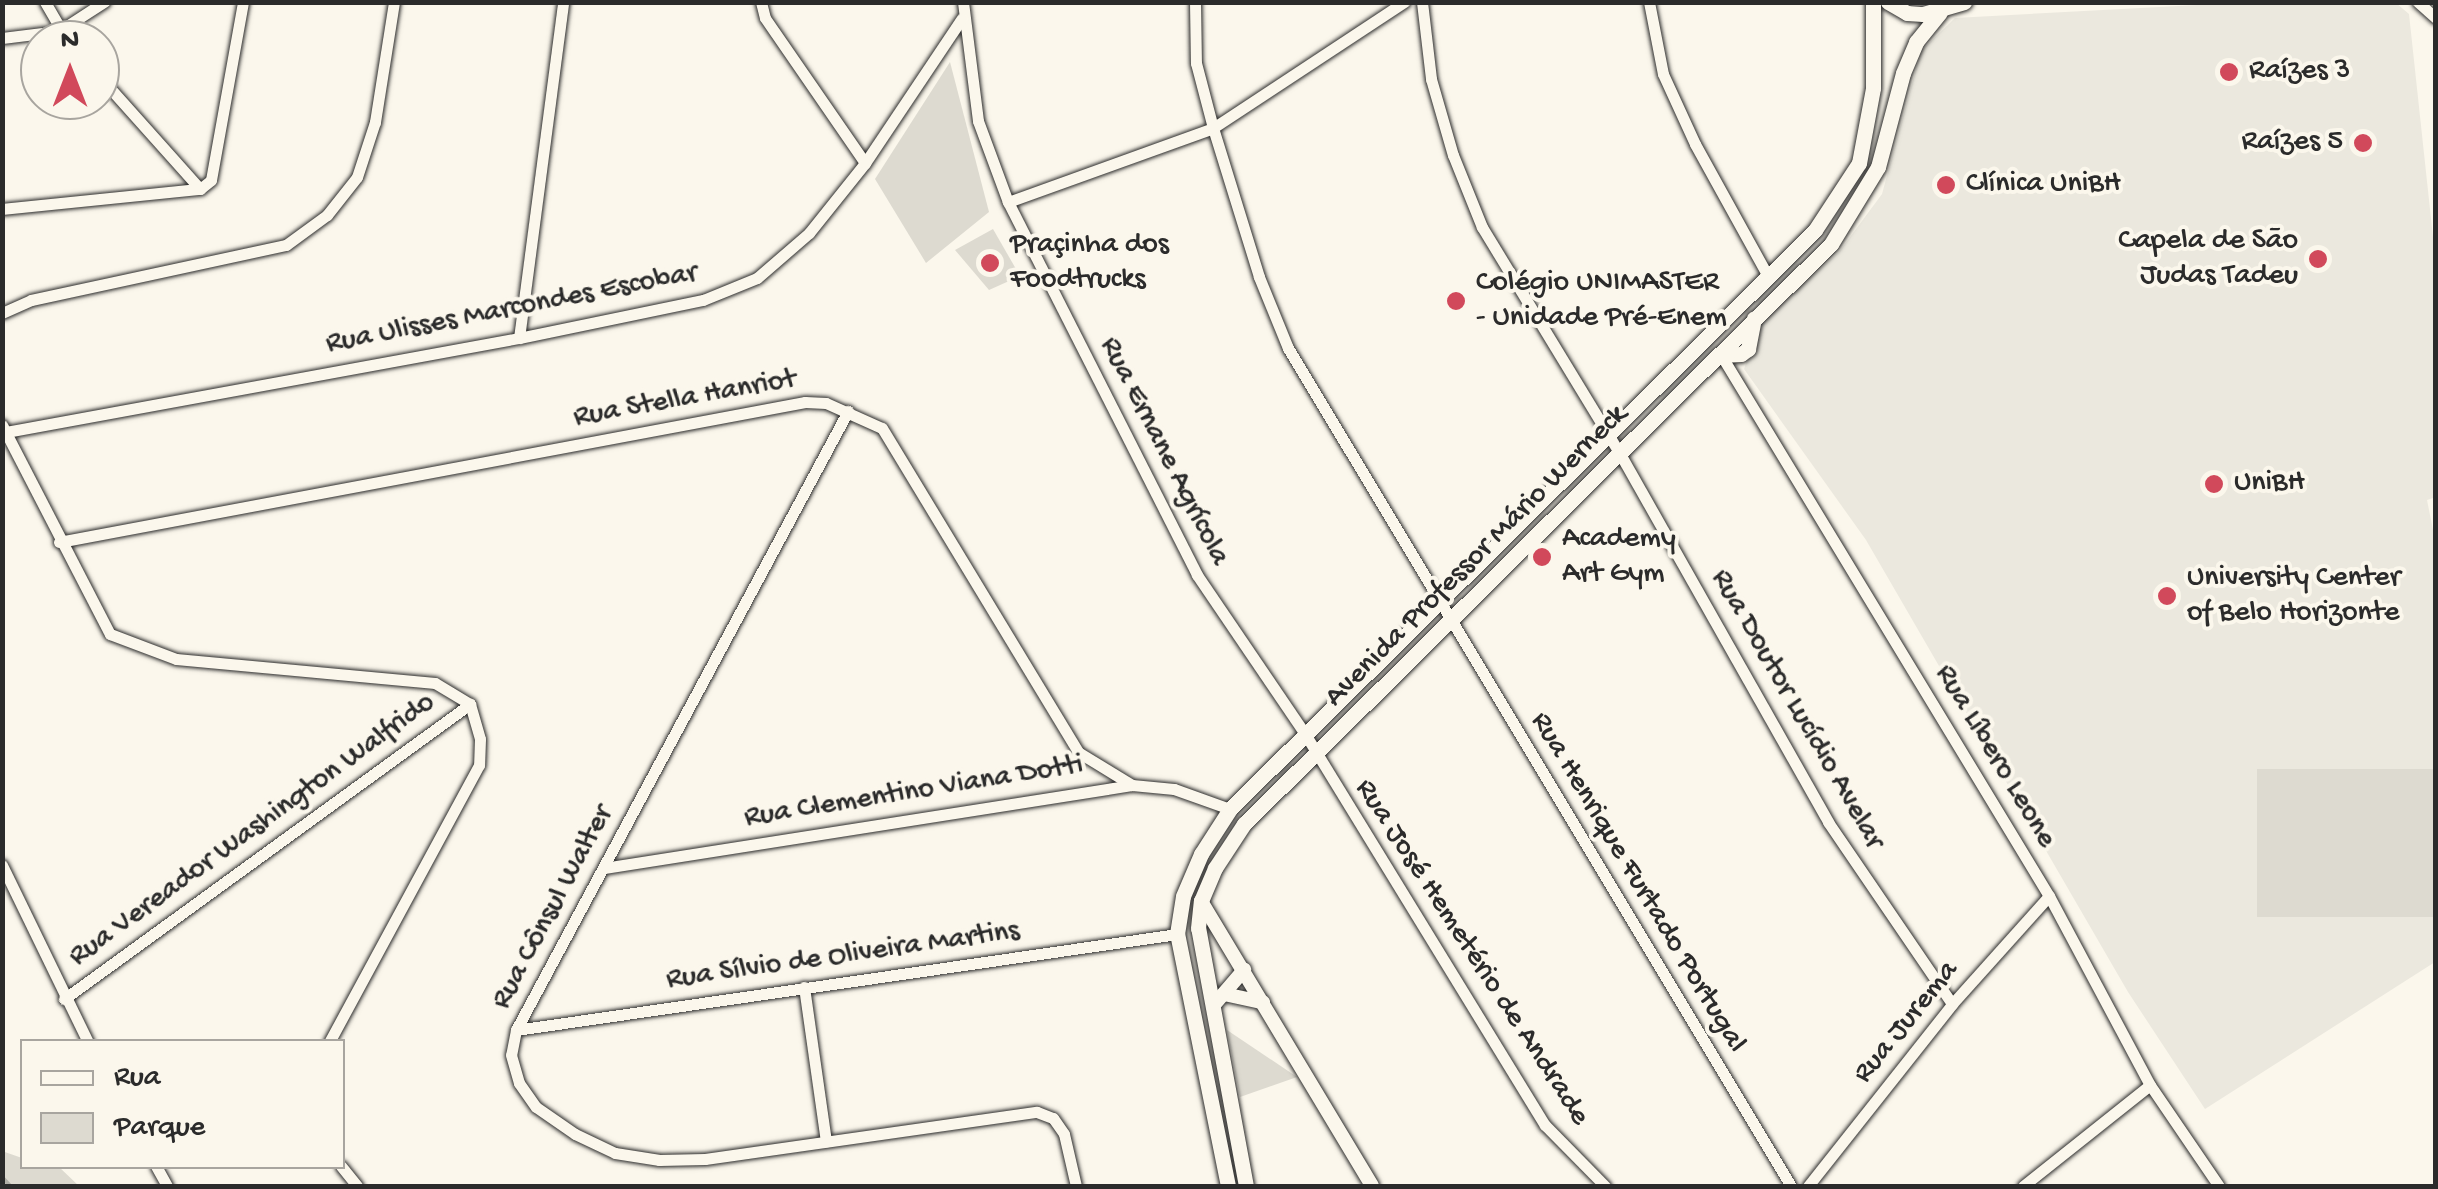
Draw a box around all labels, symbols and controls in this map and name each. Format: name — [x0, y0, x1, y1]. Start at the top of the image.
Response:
north arrow — [20, 20, 120, 120]
text: N — [61, 25, 79, 58]
place label: Raízes 3 — [2249, 54, 2350, 90]
marker: Raízes 3 — [2218, 61, 2240, 83]
place label: Raízes 5 — [2241, 125, 2343, 161]
marker: Raízes 5 — [2352, 132, 2374, 154]
place label: Clínica UniBH — [1966, 167, 2121, 203]
marker: Clínica UniBH — [1935, 174, 1957, 196]
place label: Capela de São Judas Tadeu — [2118, 224, 2298, 294]
place label: Praçinha dos Foodtrucks — [1010, 228, 1169, 298]
marker: Capela de São Judas Tadeu — [2307, 248, 2329, 270]
marker: Praçinha dos Foodtrucks — [979, 252, 1001, 274]
street label: Rua Ulisses Marcondes Escobar — [323, 256, 701, 364]
place label: Colégio UNIMASTER - Unidade Pré-Enem — [1476, 266, 1727, 336]
marker: Colégio UNIMASTER - Unidade Pré-Enem — [1445, 290, 1467, 312]
street label: Rua Ernane Agrícola — [1090, 332, 1236, 572]
street label: Rua Stella Hanriot — [571, 363, 799, 437]
street label: Avenida Professor Mário Werneck — [1318, 398, 1636, 716]
place label: UniBH — [2234, 466, 2305, 502]
marker: UniBH — [2203, 473, 2225, 495]
place label: Academy Art Gym — [1562, 522, 1676, 592]
marker: Academy Art Gym — [1531, 546, 1553, 568]
place label: University Center of Belo Horizonte — [2187, 561, 2400, 632]
street label: Rua Doutor Lucídio Avelar — [1701, 564, 1891, 856]
marker: University Center of Belo Horizonte — [2156, 585, 2178, 607]
street label: Rua Líbero Leone — [1925, 659, 2063, 855]
street label: Rua Vereador Washington Walfrido — [63, 686, 443, 976]
street label: Rua Henrique Furtado Portugal — [1521, 706, 1753, 1060]
street label: Rua Clementino Viana Dotti — [742, 748, 1086, 838]
street label: Rua José Hemetério de Andrade — [1345, 773, 1597, 1133]
street label: Rua Cônsul Walter — [485, 800, 623, 1016]
street label: Rua Sílvio de Oliveira Martins — [664, 914, 1022, 1000]
street label: Rua Jurema — [1847, 954, 1967, 1092]
legend — [20, 1039, 345, 1169]
text: Rua — [114, 1061, 160, 1096]
text: Parque — [114, 1111, 205, 1146]

